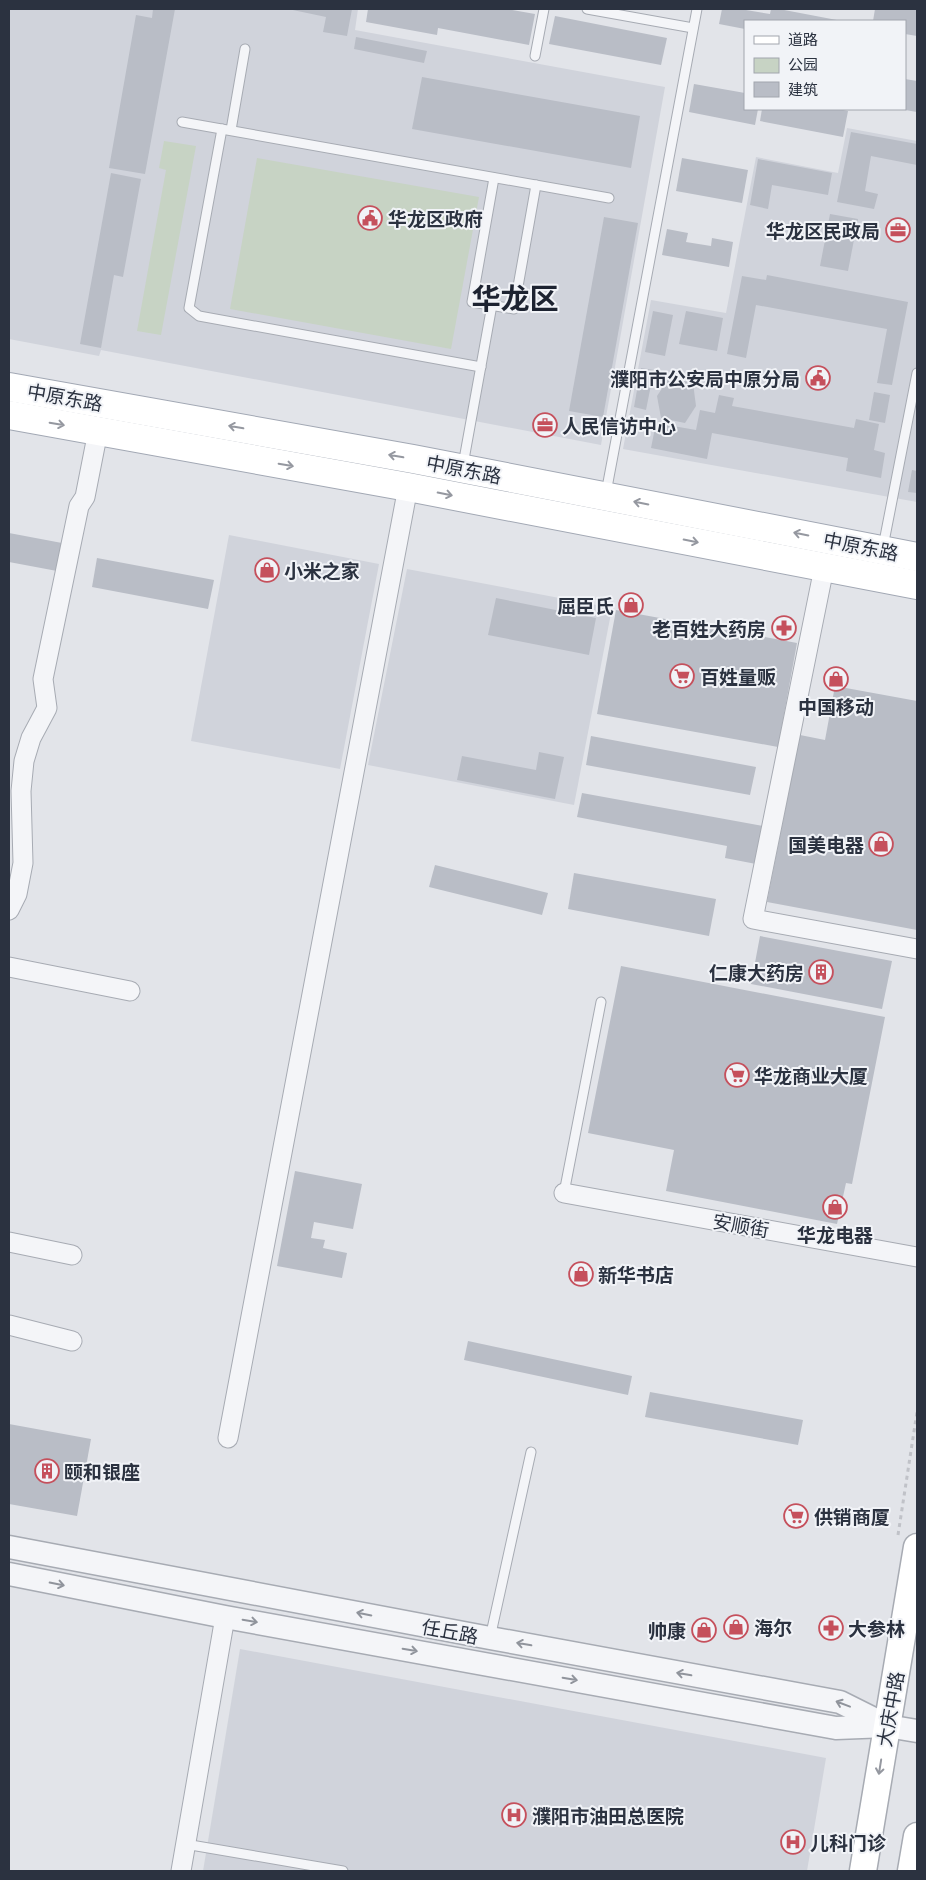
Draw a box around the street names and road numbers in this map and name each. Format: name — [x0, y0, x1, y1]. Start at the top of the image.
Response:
street label: 中原东路 — [26, 379, 104, 415]
street label: 中原东路 — [424, 450, 504, 488]
street label: 中原东路 — [821, 527, 901, 565]
street label: 安顺街 — [711, 1209, 771, 1241]
street label: 任丘路 — [420, 1614, 480, 1648]
street label: 大庆中路 — [872, 1670, 908, 1748]

